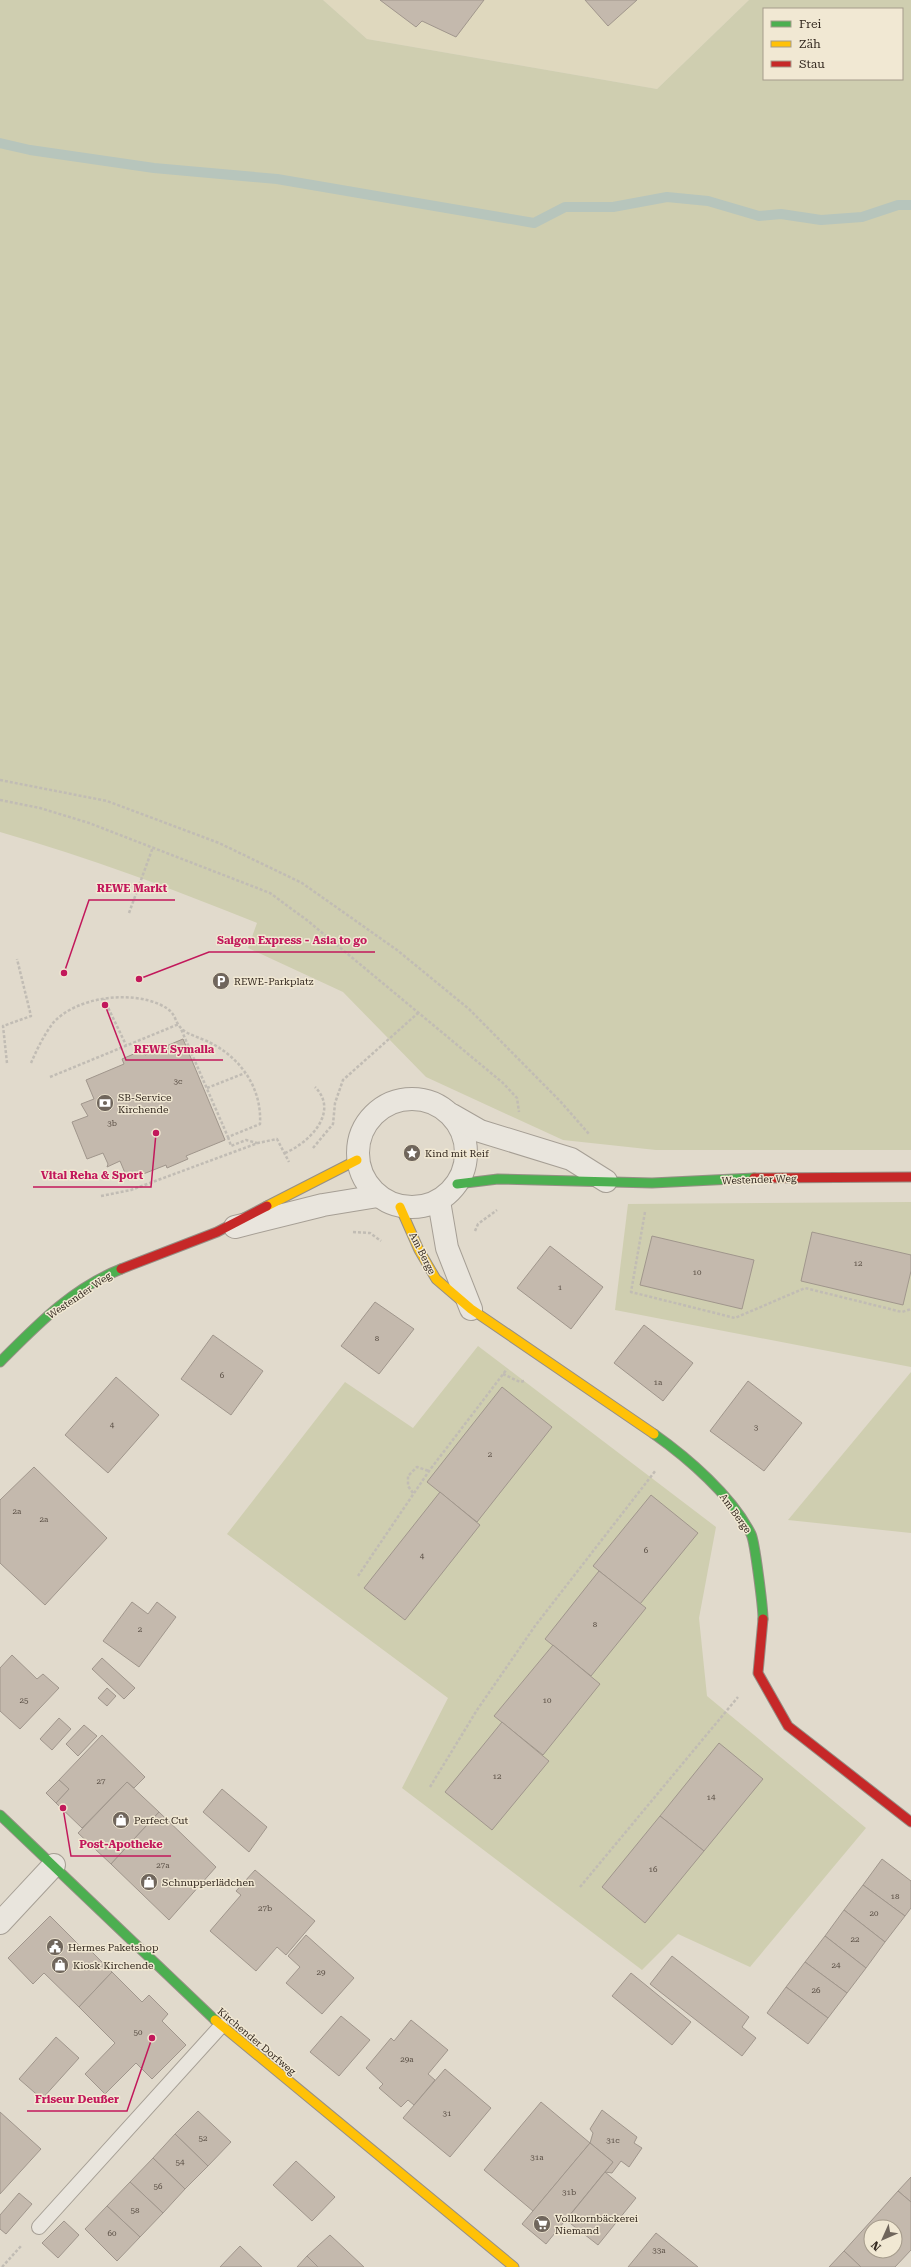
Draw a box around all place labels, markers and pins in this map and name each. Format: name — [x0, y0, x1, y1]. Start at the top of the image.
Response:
callout: REWE Markt — [89, 877, 175, 900]
callout: Saigon Express - Asia to go — [209, 929, 375, 952]
parking icon: REWE-Parkplatz — [211, 971, 231, 991]
place label: REWE-Parkplatz — [234, 976, 314, 987]
callout: REWE Symalla — [126, 1037, 223, 1060]
place label: SB-Service Kirchende — [118, 1092, 172, 1115]
bank icon: SB-Service Kirchende — [95, 1093, 115, 1113]
place icon: Kind mit Reif — [402, 1143, 422, 1163]
place label: Kind mit Reif — [425, 1148, 490, 1159]
callout: Vital Reha & Sport — [33, 1164, 151, 1187]
shop icon: Perfect Cut — [111, 1810, 131, 1830]
place label: Perfect Cut — [134, 1815, 189, 1826]
callout: Post-Apotheke — [71, 1833, 171, 1856]
shop icon: Schnupperlädchen — [139, 1872, 159, 1892]
place label: Schnupperlädchen — [162, 1877, 255, 1888]
public building icon: Hermes Paketshop — [45, 1937, 65, 1957]
place label: Hermes Paketshop — [68, 1942, 159, 1953]
shop icon: Kiosk Kirchende — [50, 1955, 70, 1975]
place label: Kiosk Kirchende — [73, 1960, 154, 1971]
callout: Friseur Deußer — [27, 2088, 127, 2111]
place label: Vollkornbäckerei Niemand — [555, 2213, 638, 2236]
supermarket icon: Vollkornbäckerei Niemand — [532, 2214, 552, 2234]

